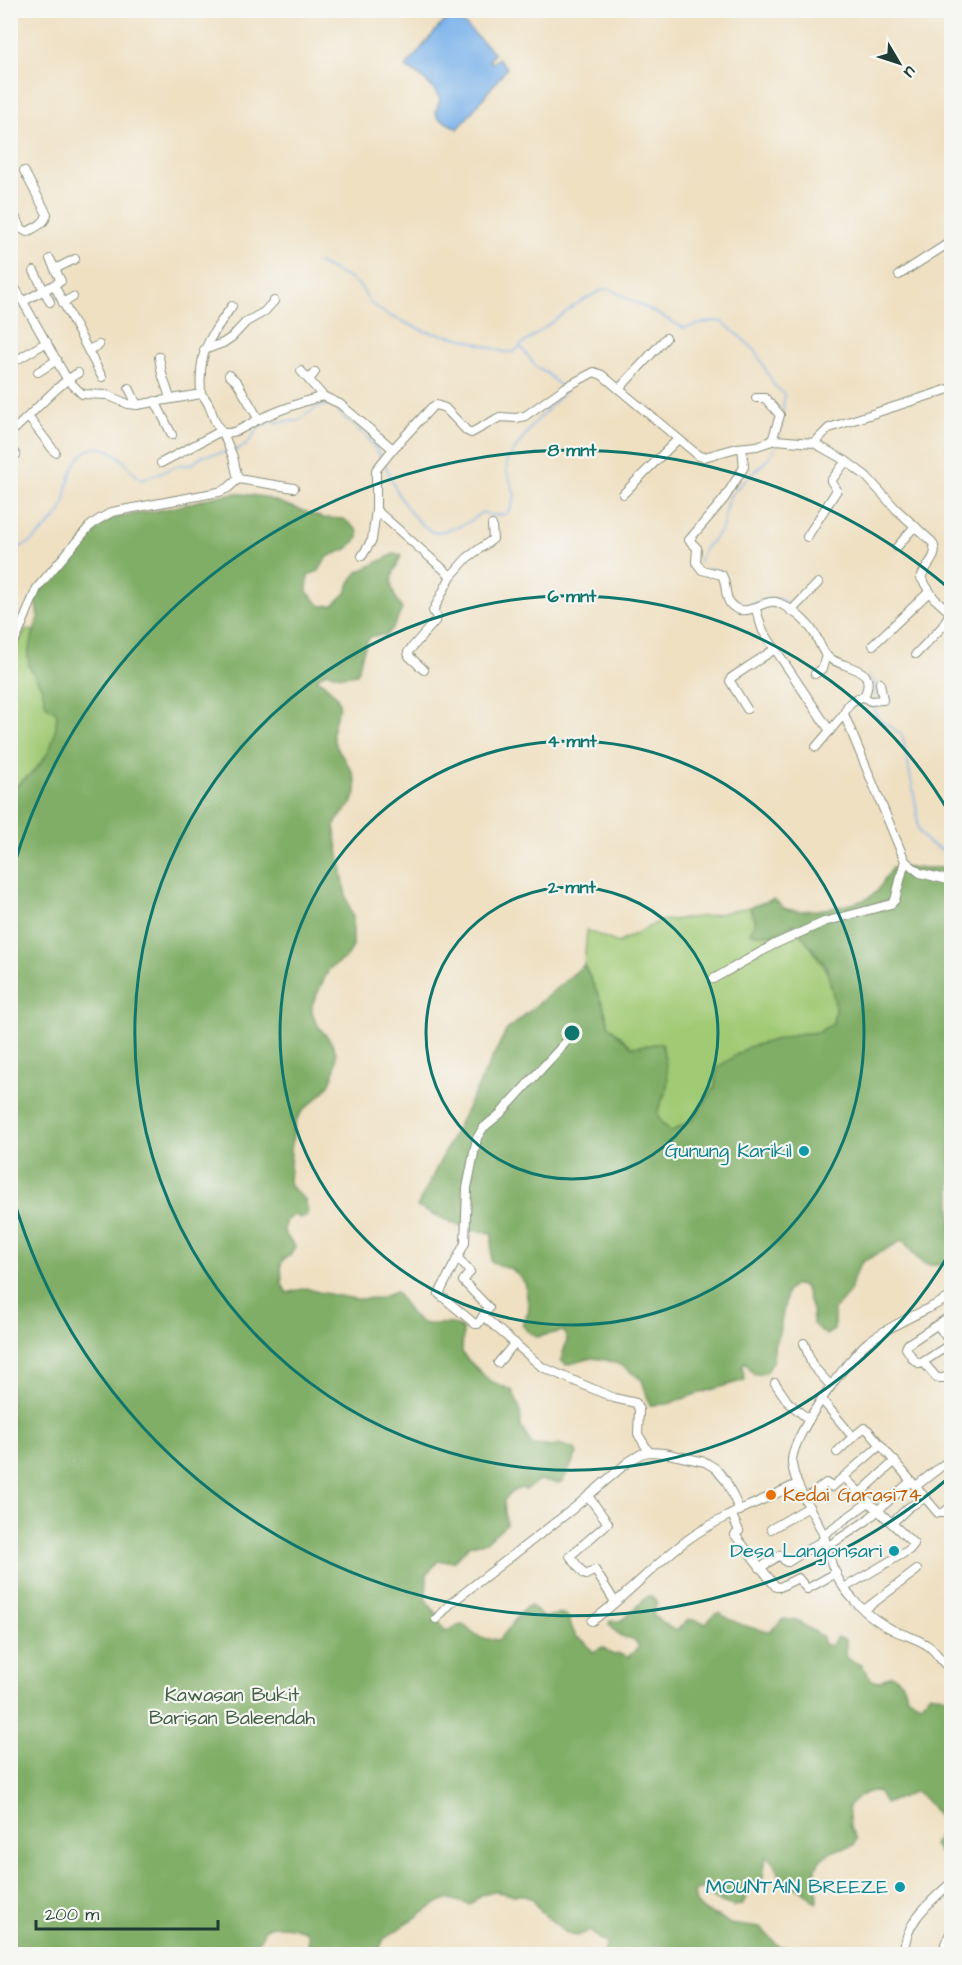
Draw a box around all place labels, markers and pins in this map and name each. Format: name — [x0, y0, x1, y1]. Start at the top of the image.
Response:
centre of rings — [562, 1023, 582, 1043]
place label: Gunung Karikil — [665, 1137, 792, 1166]
marker: Gunung Karikil — [797, 1144, 811, 1158]
place label: Kedai Garasi74 — [783, 1481, 922, 1509]
marker: Kedai Garasi74 — [764, 1488, 778, 1502]
place label: Desa Langonsari — [730, 1537, 882, 1566]
marker: Desa Langonsari — [887, 1544, 901, 1558]
place label: MOUNTAIN BREEZE — [706, 1873, 888, 1901]
marker: MOUNTAIN BREEZE — [893, 1880, 907, 1894]

